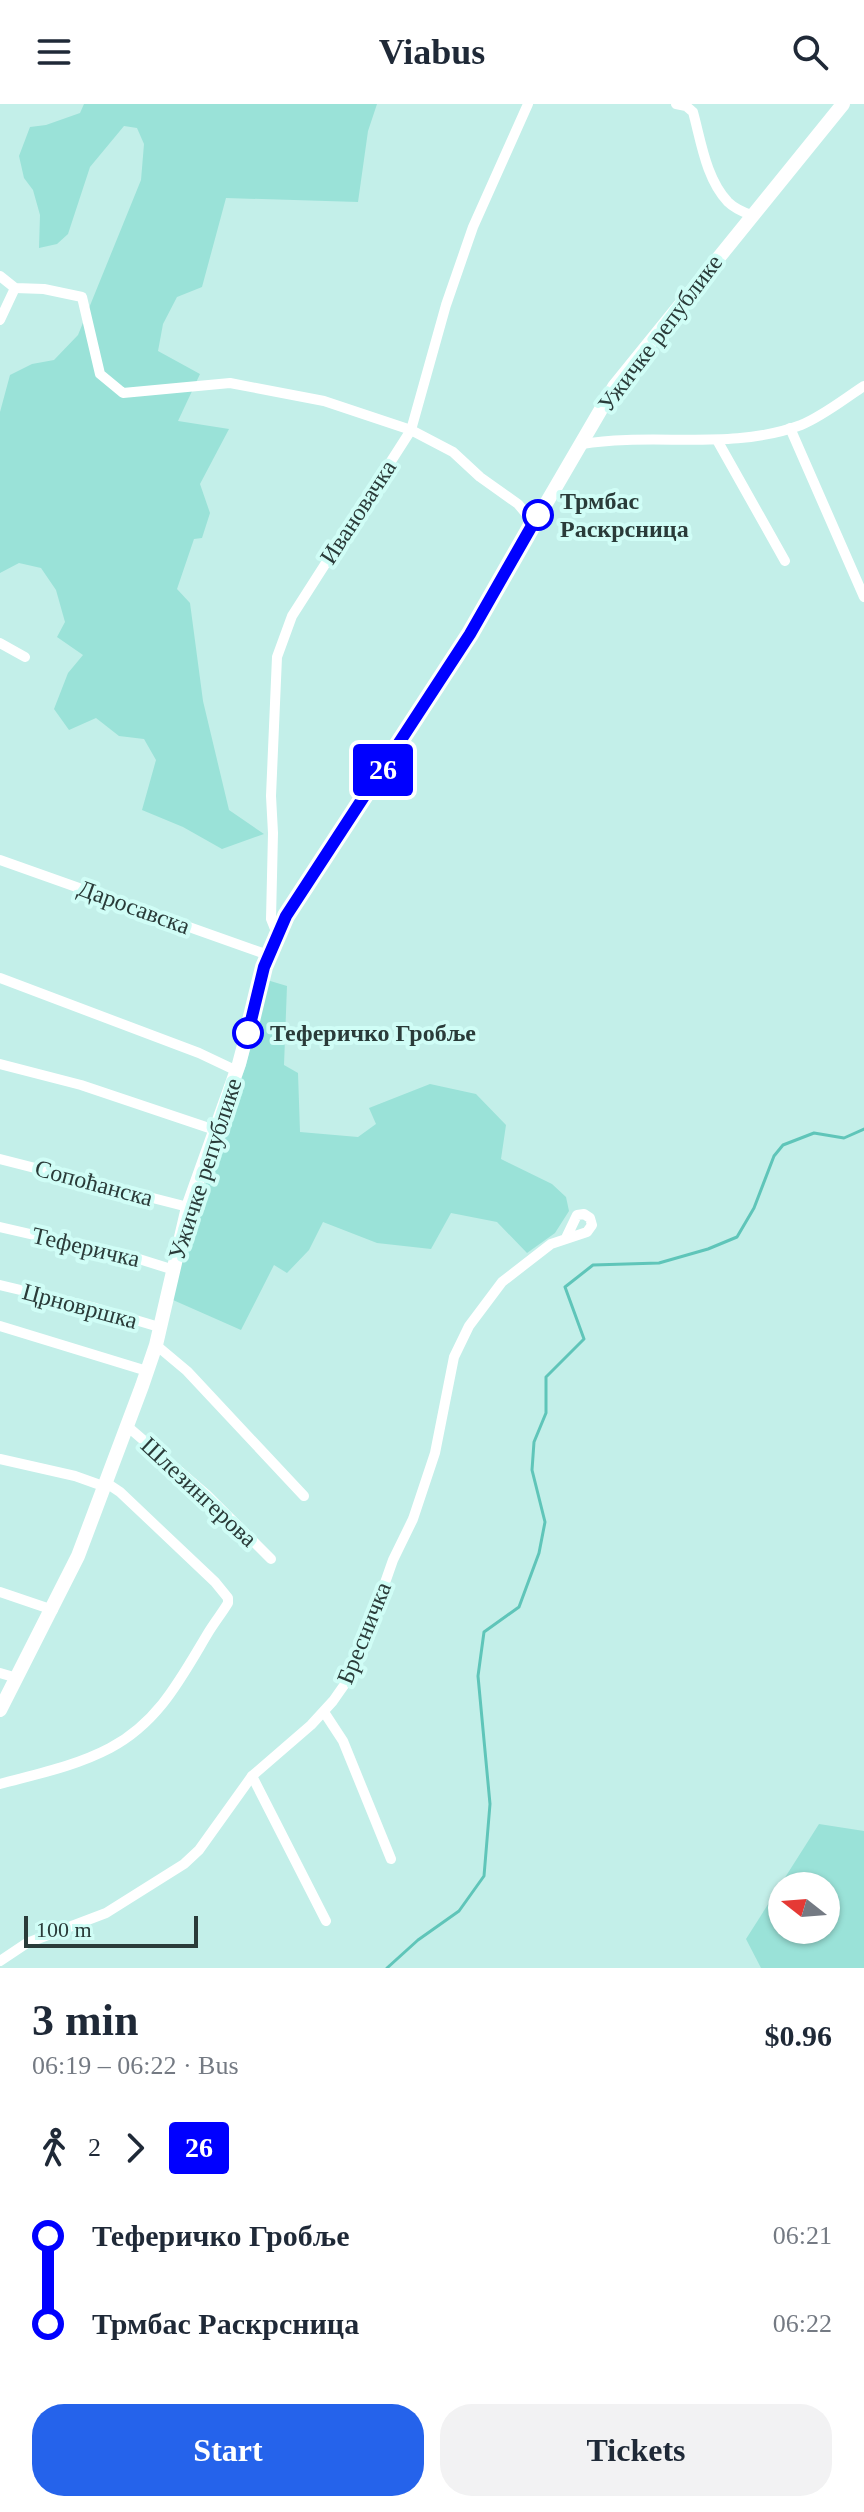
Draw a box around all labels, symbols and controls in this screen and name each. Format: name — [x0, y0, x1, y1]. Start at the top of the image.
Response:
icon: menu — [32, 30, 76, 74]
icon: search — [788, 30, 832, 74]
text: Viabus — [379, 32, 485, 72]
street label: Ужичке републике — [593, 250, 727, 416]
street label: Ивановачка — [315, 455, 401, 569]
place label: Трмбас Раскрсница — [560, 488, 689, 542]
marker: Трмбас Раскрсница — [523, 500, 553, 530]
line badge: 26 — [347, 744, 419, 796]
text: 26 — [369, 754, 397, 785]
street label: Даросавска — [75, 875, 194, 939]
marker: Теферичко Гробље — [233, 1018, 263, 1048]
place label: Теферичко Гробље — [270, 1020, 476, 1046]
street label: Ужичке републике — [163, 1075, 247, 1263]
street label: Сопоћанска — [32, 1155, 156, 1211]
street label: Теферичка — [30, 1222, 143, 1272]
street label: Црновршка — [20, 1278, 141, 1334]
street label: Шлезингерова — [136, 1432, 262, 1552]
street label: Бресничка — [332, 1578, 396, 1688]
north arrow — [768, 1872, 840, 1944]
map controls — [768, 1872, 840, 1944]
scale bar — [24, 1912, 198, 1948]
text: 100 m — [36, 1917, 92, 1942]
text: 3 min — [32, 1996, 138, 2045]
text: $0.96 — [765, 2019, 832, 2052]
text: 06:19 – 06:22 · Bus — [32, 2051, 239, 2080]
icon: walk — [32, 2126, 76, 2170]
icon: forward — [113, 2126, 157, 2170]
text: 26 — [185, 2132, 213, 2163]
text: 2 — [88, 2133, 101, 2162]
text: Теферичко Гробље — [92, 2219, 350, 2252]
text: 06:21 — [773, 2221, 832, 2250]
text: Трмбас Раскрсница — [92, 2307, 359, 2340]
text: 06:22 — [773, 2309, 832, 2338]
button: Start — [32, 2404, 424, 2496]
button: Tickets — [440, 2404, 832, 2496]

